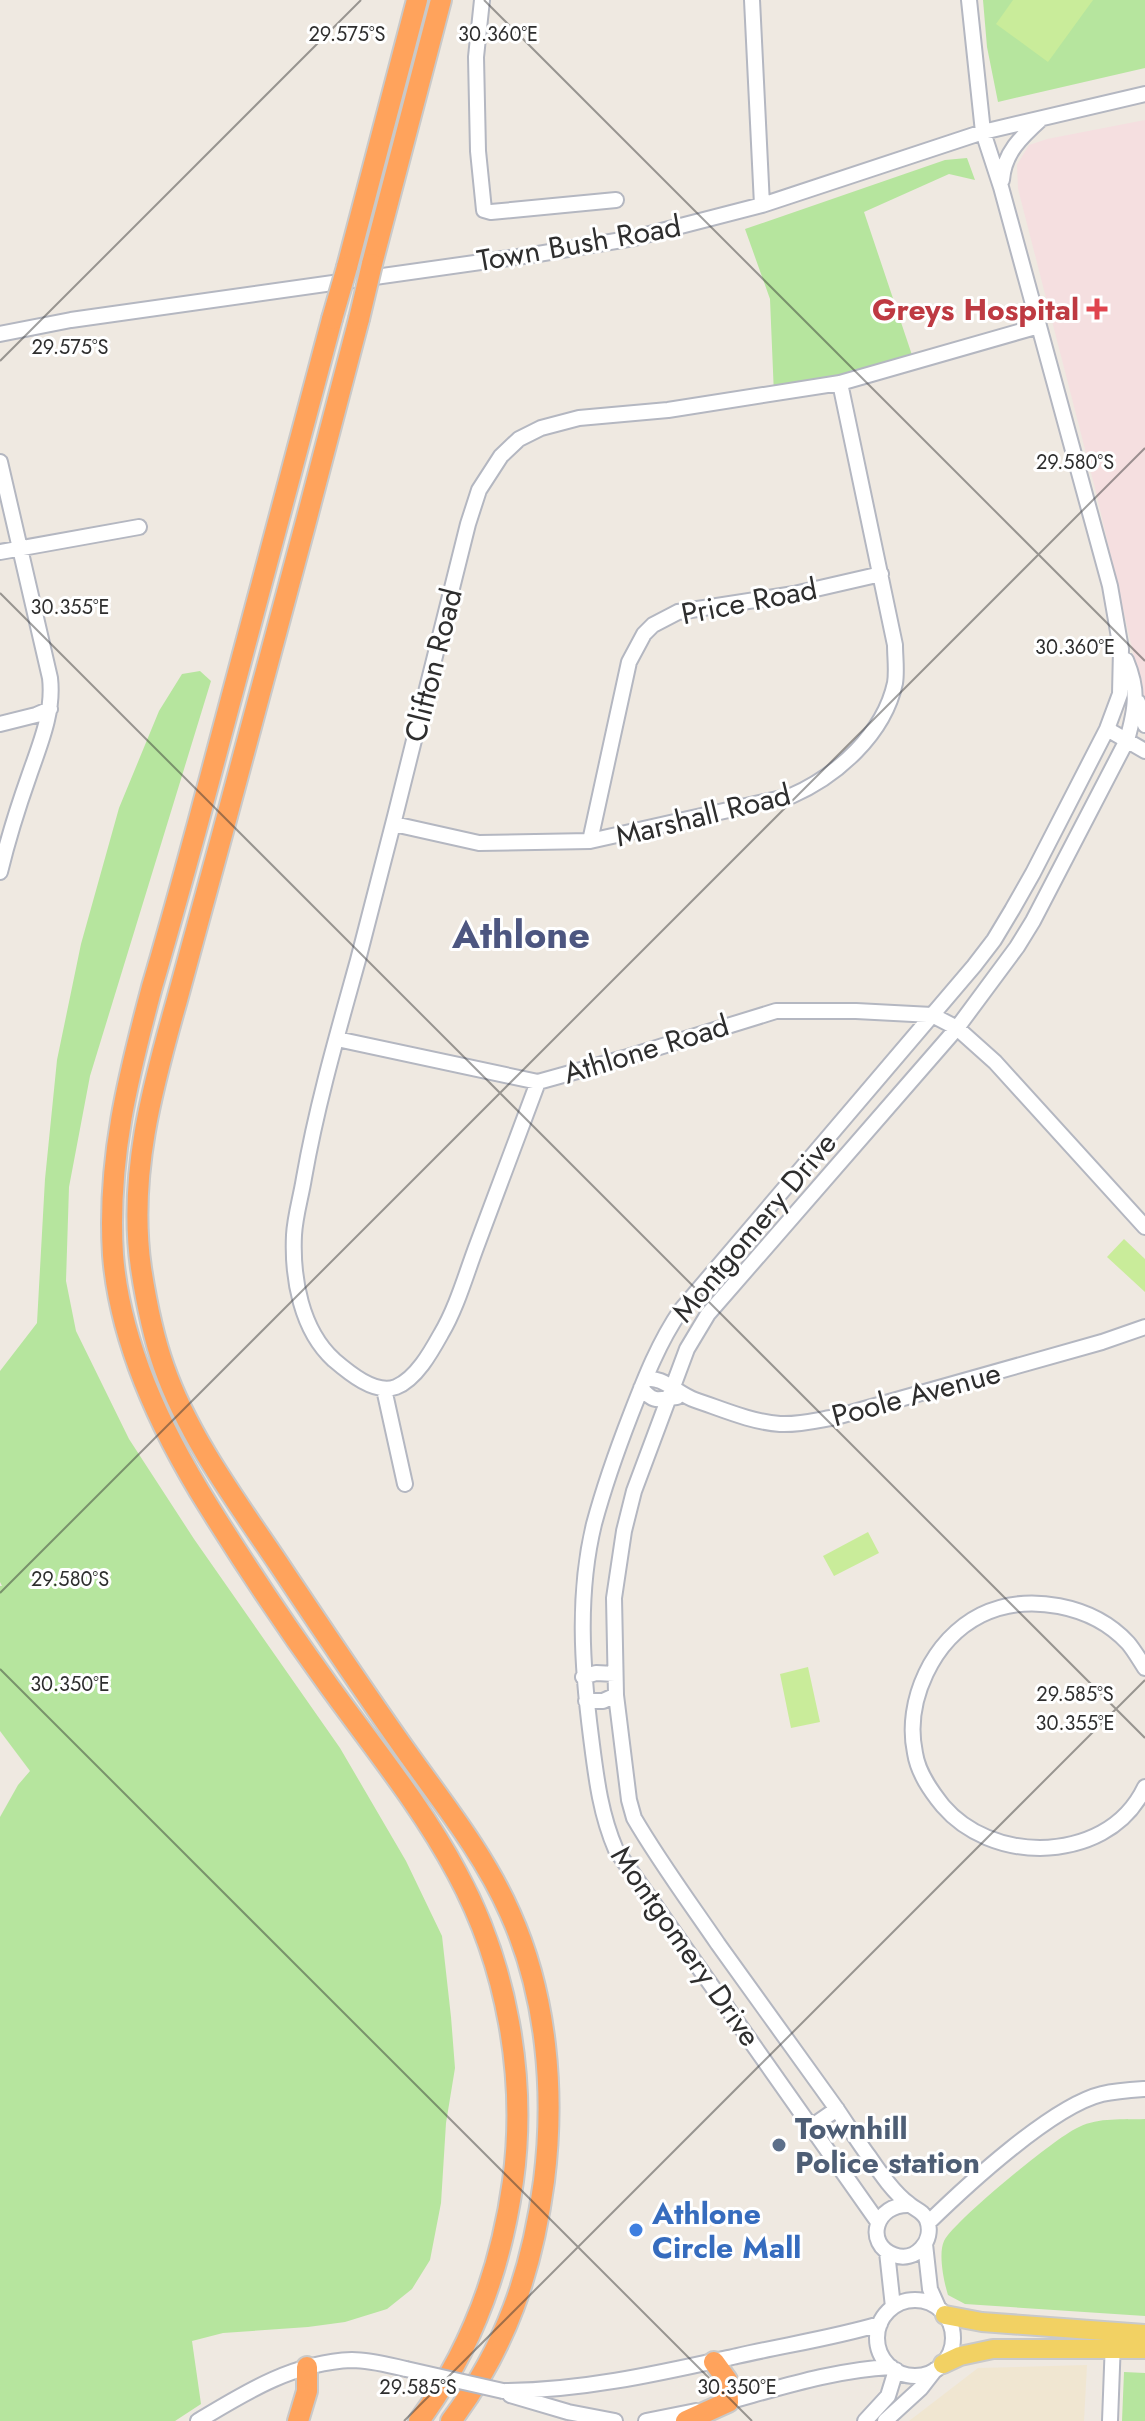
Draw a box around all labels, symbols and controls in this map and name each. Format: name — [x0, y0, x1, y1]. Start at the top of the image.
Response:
text: 29.575°S — [308, 20, 386, 49]
text: 30.360°E — [458, 20, 538, 49]
street label: Town Bush Road — [474, 204, 684, 282]
place label: Greys Hospital — [872, 288, 1079, 331]
marker: Greys Hospital — [1086, 298, 1108, 320]
text: 29.575°S — [31, 333, 109, 362]
text: 29.580°S — [1036, 448, 1114, 477]
street label: Price Road — [677, 567, 821, 635]
street label: Clifton Road — [393, 584, 473, 746]
text: 30.355°E — [31, 593, 109, 622]
text: 30.360°E — [1035, 633, 1115, 662]
street label: Marshall Road — [611, 773, 795, 857]
district label: Athlone — [451, 907, 590, 962]
street label: Athlone Road — [558, 1003, 734, 1095]
street label: Montgomery Drive — [662, 1123, 846, 1331]
street label: Poole Avenue — [827, 1351, 1005, 1437]
text: 29.580°S — [31, 1565, 109, 1594]
text: 30.350°E — [30, 1670, 110, 1699]
text: 29.585°S — [1036, 1680, 1114, 1709]
text: 30.355°E — [1036, 1709, 1114, 1738]
street label: Montgomery Drive — [601, 1837, 771, 2055]
place label: Townhill Police station — [795, 2107, 980, 2184]
marker: Townhill Police station — [770, 2136, 788, 2154]
place label: Athlone Circle Mall — [651, 2192, 801, 2269]
marker: Athlone Circle Mall — [627, 2221, 645, 2239]
text: 29.585°S — [379, 2373, 457, 2402]
text: 30.350°E — [697, 2373, 777, 2402]

